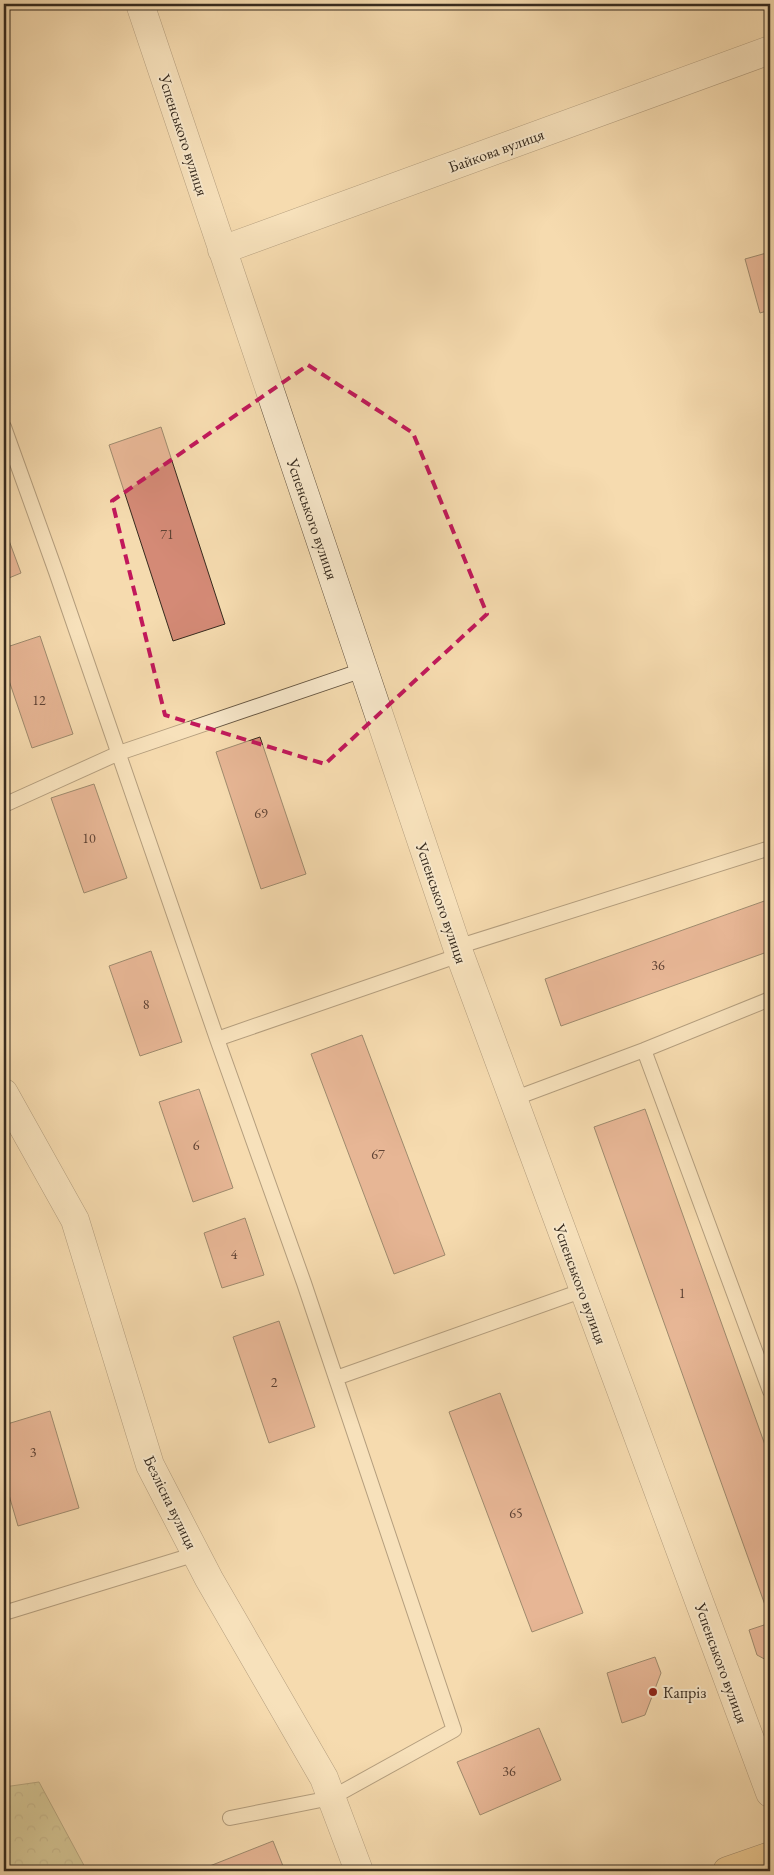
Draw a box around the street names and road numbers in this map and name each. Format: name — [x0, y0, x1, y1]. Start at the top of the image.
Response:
street label: Успенського вулиця — [154, 71, 213, 199]
street label: Байкова вулиця — [445, 123, 547, 178]
street label: Успенського вулиця — [282, 455, 343, 582]
street label: Успенського вулиця — [411, 839, 472, 966]
street label: Успенського вулиця — [549, 1220, 612, 1347]
street label: Безлісна вулиця — [139, 1452, 202, 1553]
street label: Успенського вулиця — [690, 1599, 753, 1726]

